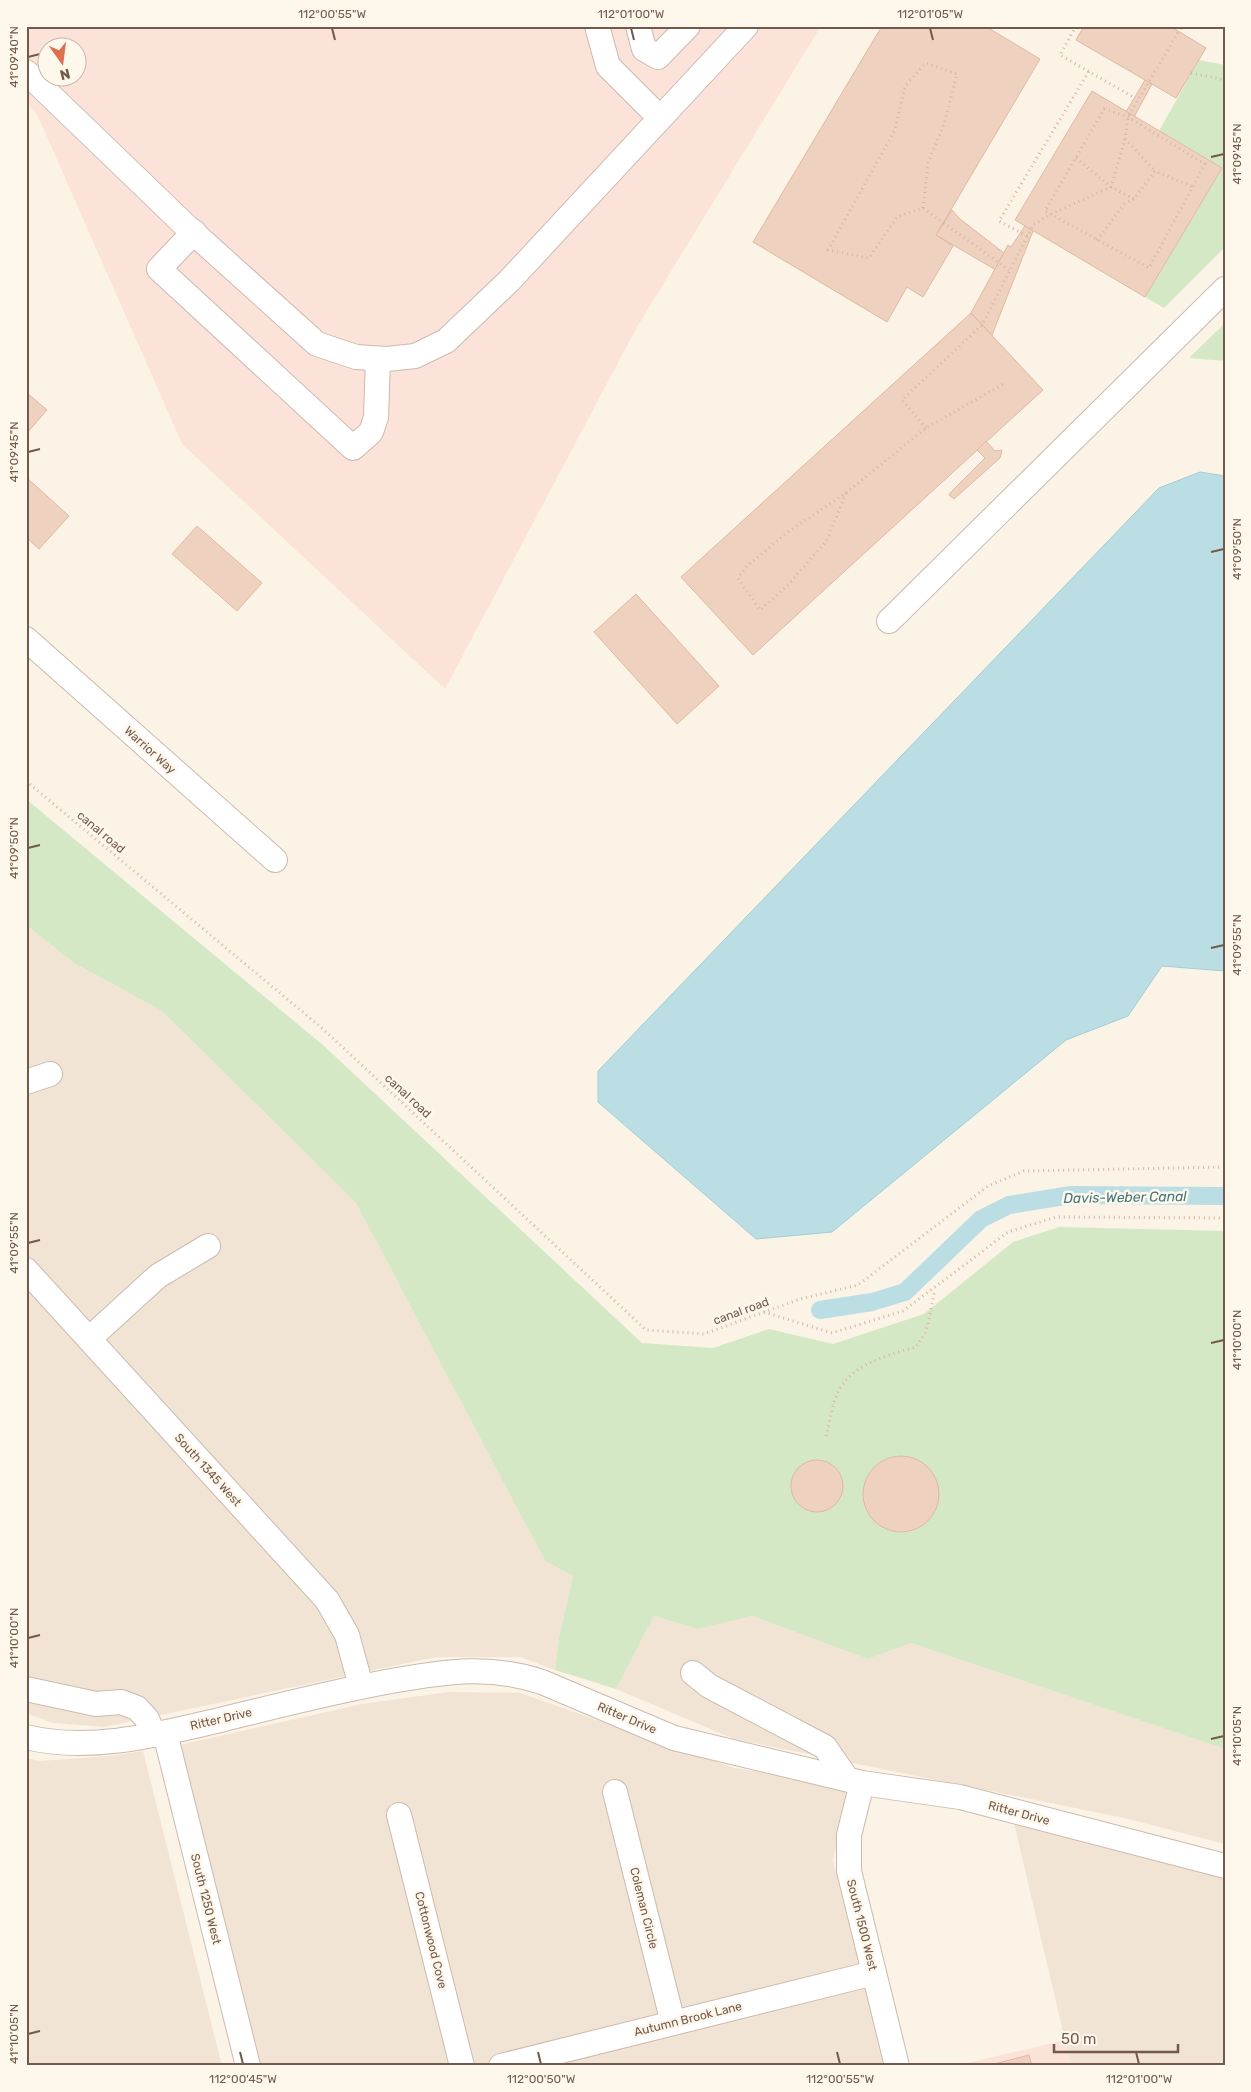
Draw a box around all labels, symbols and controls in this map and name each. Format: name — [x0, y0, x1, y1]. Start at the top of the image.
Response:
text: 112°00'55"W — [298, 7, 366, 21]
text: 112°01'00"W — [598, 7, 665, 21]
text: 112°01'05"W — [897, 7, 963, 21]
text: 41°09'40"N — [7, 26, 21, 88]
north arrow — [38, 38, 88, 88]
text: N — [58, 65, 72, 84]
text: 41°09'45"N — [1230, 123, 1244, 185]
text: 41°09'45"N — [7, 421, 21, 483]
text: 41°09'50"N — [1230, 518, 1244, 580]
street label: Warrior Way — [121, 723, 179, 777]
street label: canal road — [74, 808, 128, 856]
text: 41°09'50"N — [7, 817, 21, 879]
text: 41°09'55"N — [1230, 914, 1244, 976]
street label: canal road — [382, 1071, 434, 1121]
water label: Davis-Weber Canal — [1063, 1188, 1187, 1207]
text: 41°09'55"N — [7, 1212, 21, 1274]
street label: canal road — [711, 1294, 771, 1328]
text: 41°10'00"N — [1230, 1310, 1244, 1370]
street label: South 1345 West — [172, 1431, 245, 1509]
text: 41°10'00"N — [7, 1608, 21, 1668]
street label: Ritter Drive — [595, 1699, 659, 1737]
street label: Ritter Drive — [189, 1705, 254, 1733]
text: 41°10'05"N — [1230, 1706, 1244, 1766]
street label: Ritter Drive — [987, 1798, 1051, 1828]
street label: South 1250 West — [188, 1852, 224, 1946]
street label: Coleman Circle — [627, 1866, 661, 1951]
street label: South 1500 West — [844, 1878, 880, 1972]
street label: Cottonwood Cove — [412, 1890, 450, 1990]
street label: Autumn Brook Lane — [633, 1999, 744, 2039]
text: 41°10'05"N — [7, 2004, 21, 2064]
scale bar — [1054, 2022, 1177, 2054]
text: 50 m — [1061, 2030, 1096, 2048]
text: 112°00'45"W — [209, 2072, 277, 2086]
text: 112°00'50"W — [507, 2072, 576, 2086]
text: 112°00'55"W — [806, 2072, 874, 2086]
text: 112°01'00"W — [1106, 2072, 1173, 2086]

